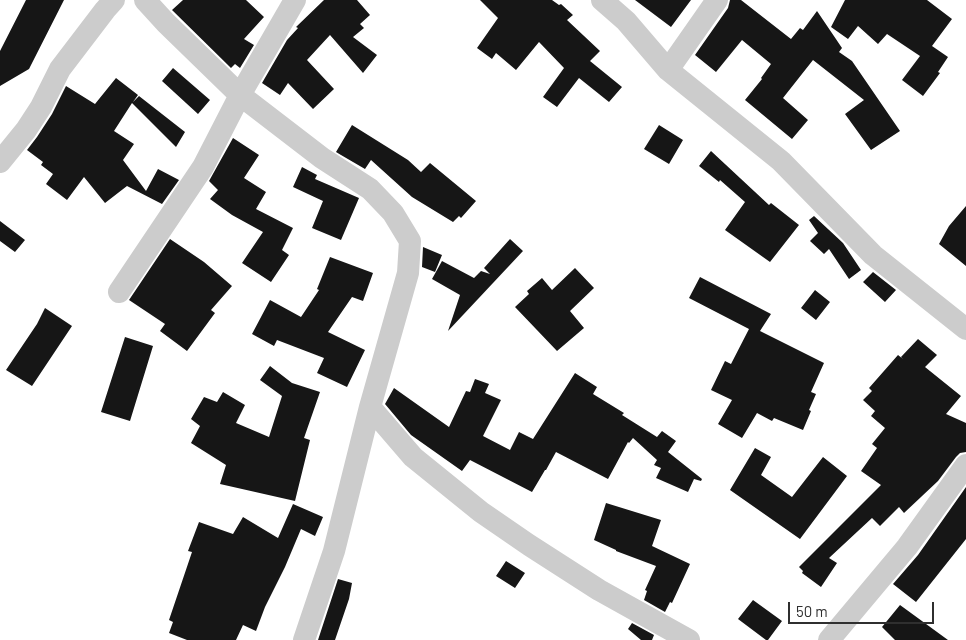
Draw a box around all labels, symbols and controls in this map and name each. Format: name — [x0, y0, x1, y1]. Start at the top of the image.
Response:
scale bar — [791, 592, 937, 624]
text: 50 m — [796, 602, 828, 620]

